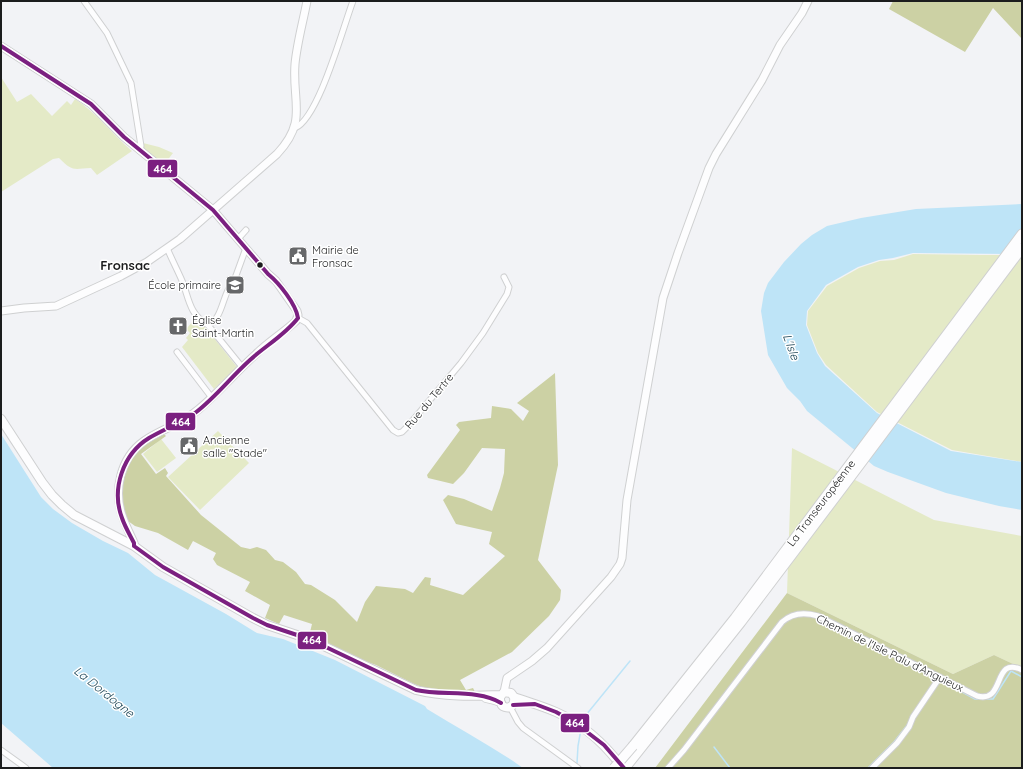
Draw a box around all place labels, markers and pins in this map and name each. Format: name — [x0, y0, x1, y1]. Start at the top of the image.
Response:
place label: Mairie de Fronsac — [312, 243, 359, 270]
public building icon: Mairie de Fronsac — [287, 245, 309, 267]
unlabelled marker — [255, 260, 265, 270]
school or university icon: École primaire — [224, 274, 246, 296]
place label: École primaire — [148, 278, 221, 292]
place label: Église Saint-Martin — [192, 313, 254, 340]
church icon: Église Saint-Martin — [167, 315, 189, 337]
place label: Ancienne salle "Stade" — [203, 433, 267, 460]
public building icon: Ancienne salle "Stade" — [178, 435, 200, 457]

